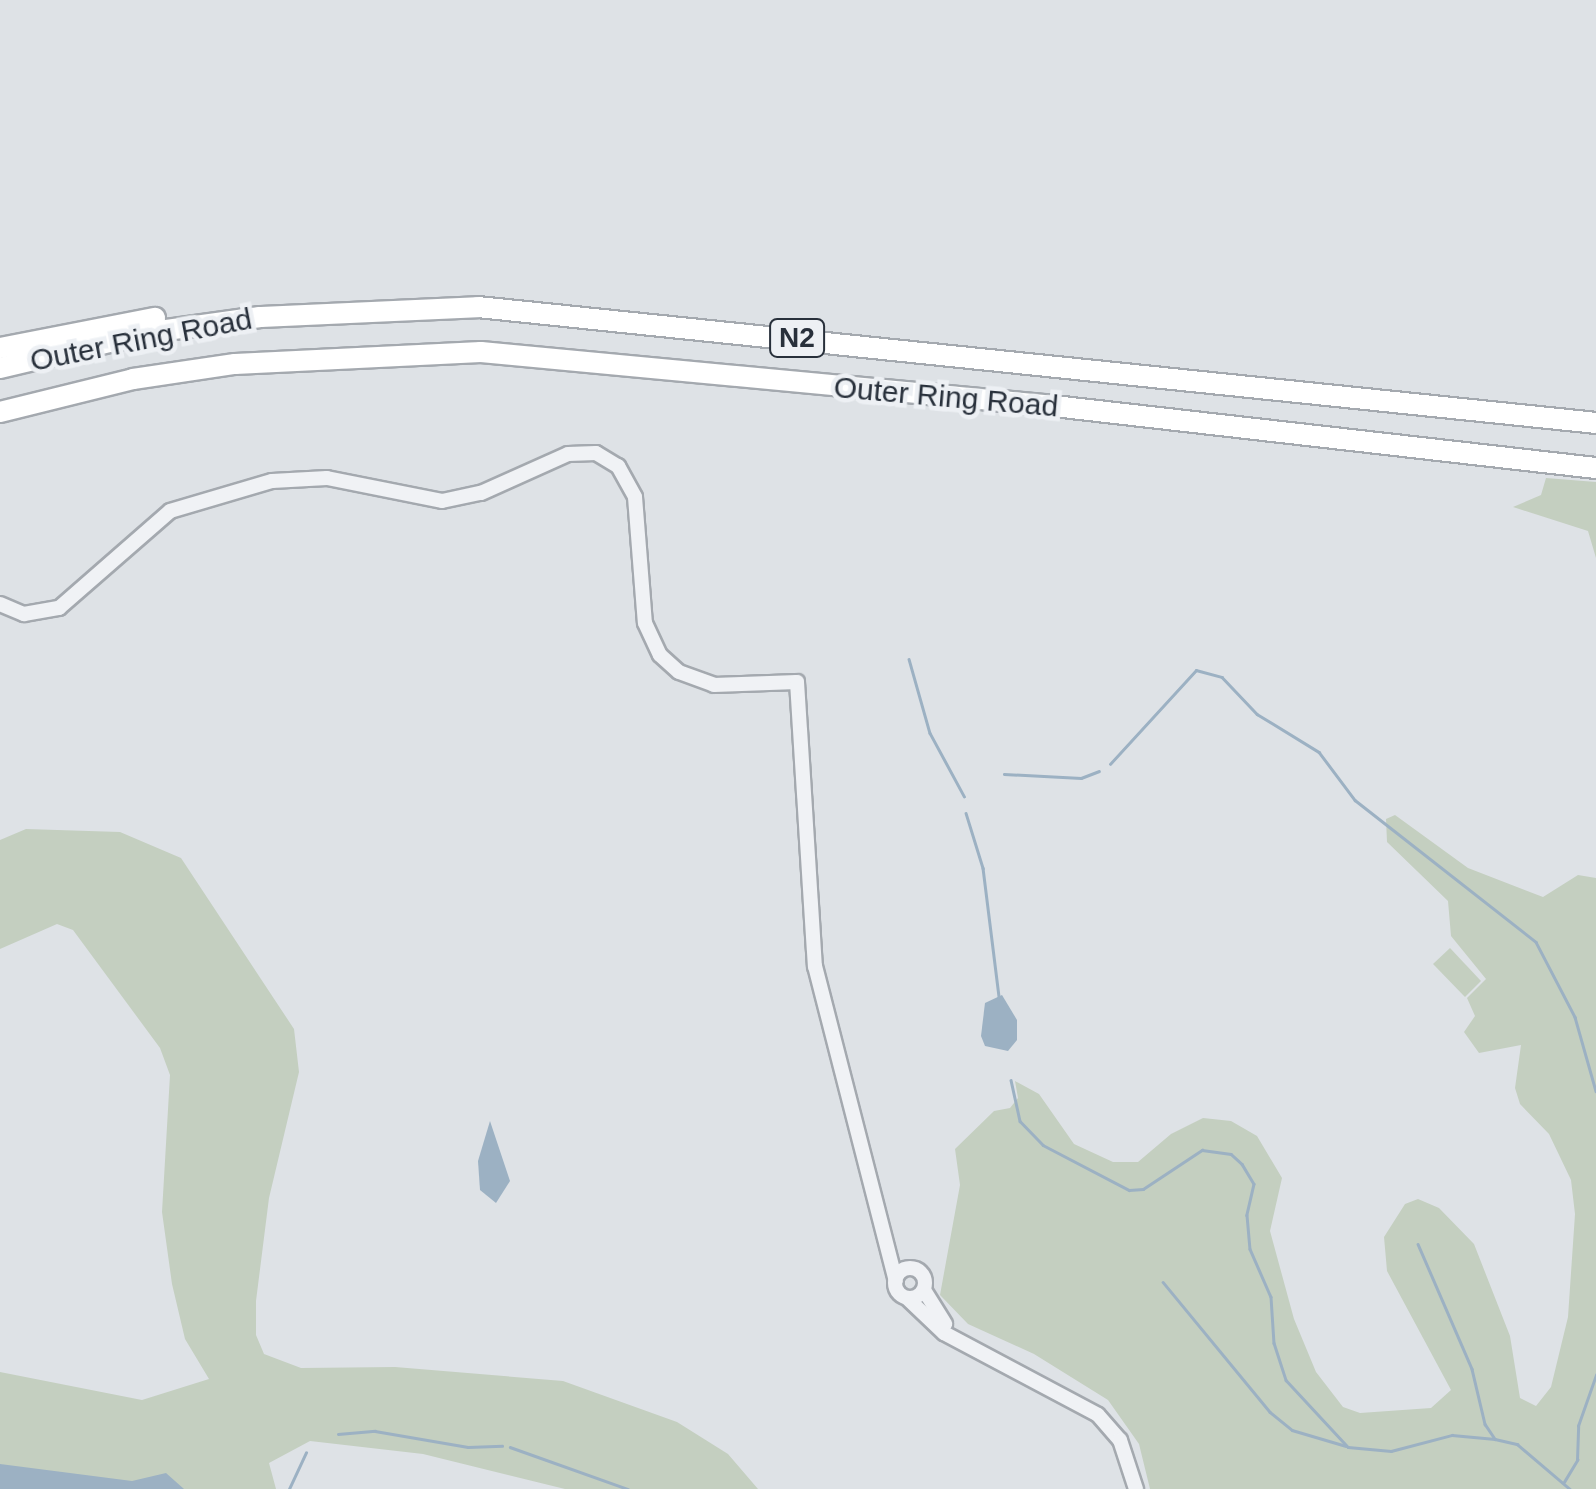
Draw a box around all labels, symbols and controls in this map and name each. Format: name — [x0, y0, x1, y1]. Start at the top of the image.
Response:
street label: Outer Ring Road — [27, 301, 255, 379]
road number: N2 — [767, 315, 827, 361]
street label: Outer Ring Road — [832, 369, 1060, 425]

